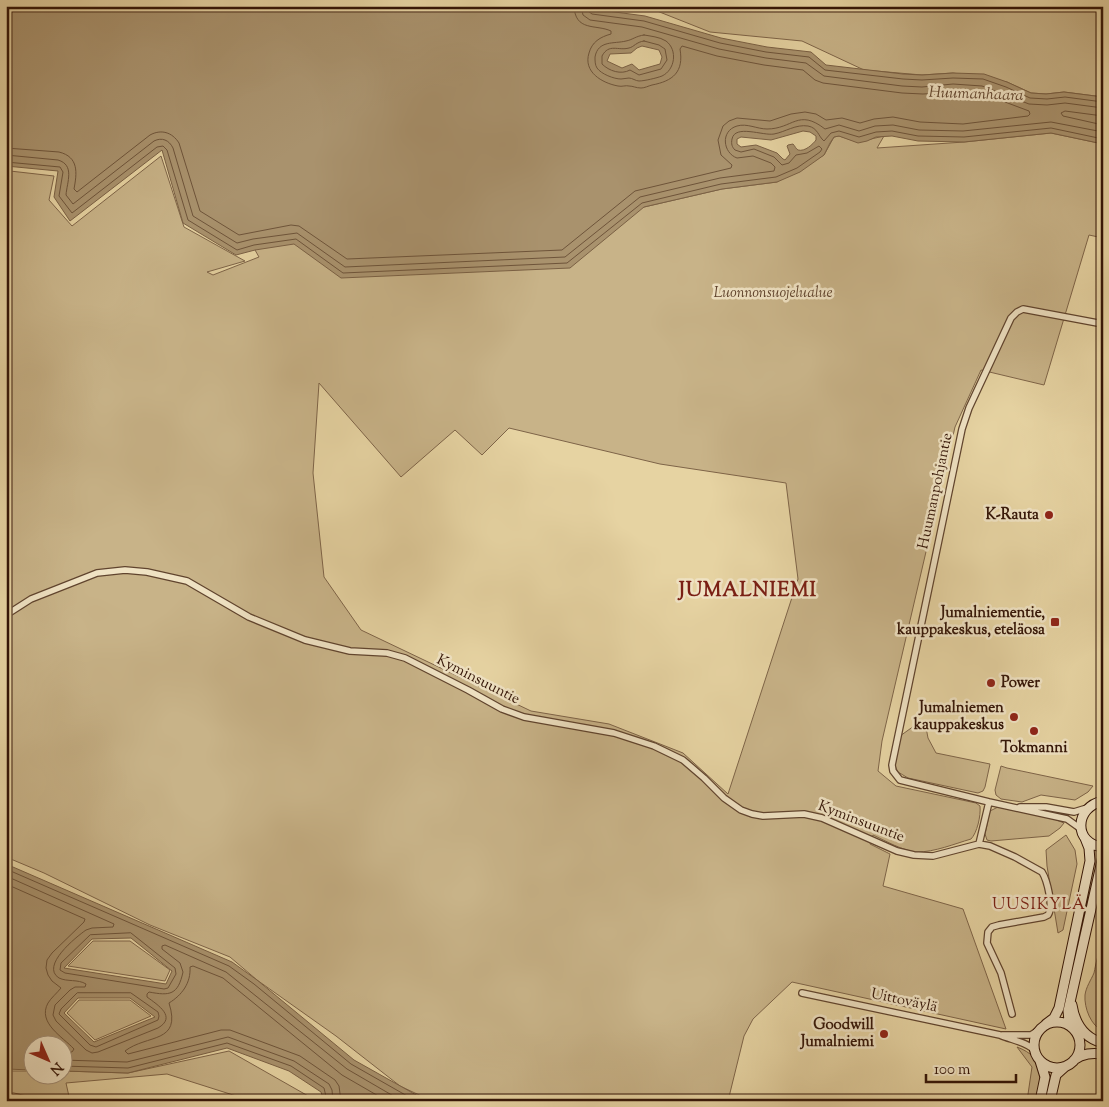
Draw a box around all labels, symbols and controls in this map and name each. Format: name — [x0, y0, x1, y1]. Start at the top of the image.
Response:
water label: Huumanhaara — [928, 82, 1024, 108]
park label: Luonnonsuojelualue — [713, 283, 833, 304]
street label: Huumanpohjantie — [913, 431, 959, 551]
place label: K-Rauta — [986, 505, 1039, 526]
marker: K-Rauta — [1043, 509, 1055, 521]
district label: JUMALNIEMI — [677, 577, 817, 606]
place label: Jumalniementie, kauppakeskus, eteläosa — [896, 603, 1045, 641]
marker: Jumalniementie, kauppakeskus, eteläosa — [1049, 616, 1061, 628]
street label: Kyminsuuntie — [433, 650, 523, 710]
place label: Power — [1001, 673, 1040, 694]
marker: Power — [985, 677, 997, 689]
place label: Jumalniemen kauppakeskus — [913, 698, 1004, 736]
marker: Jumalniemen kauppakeskus — [1008, 711, 1020, 723]
marker: Tokmanni — [1028, 725, 1040, 737]
place label: Tokmanni — [1001, 738, 1068, 759]
street label: Kyminsuuntie — [815, 796, 907, 848]
district label: UUSIKYLÄ — [992, 894, 1086, 917]
street label: Uittoväylä — [869, 984, 939, 1018]
place label: Goodwill Jumalniemi — [800, 1015, 875, 1053]
marker: Goodwill Jumalniemi — [878, 1028, 890, 1040]
north arrow — [22, 1034, 72, 1084]
scale bar — [926, 1052, 1016, 1084]
text: N — [45, 1057, 67, 1079]
text: 100 m — [934, 1060, 971, 1081]

